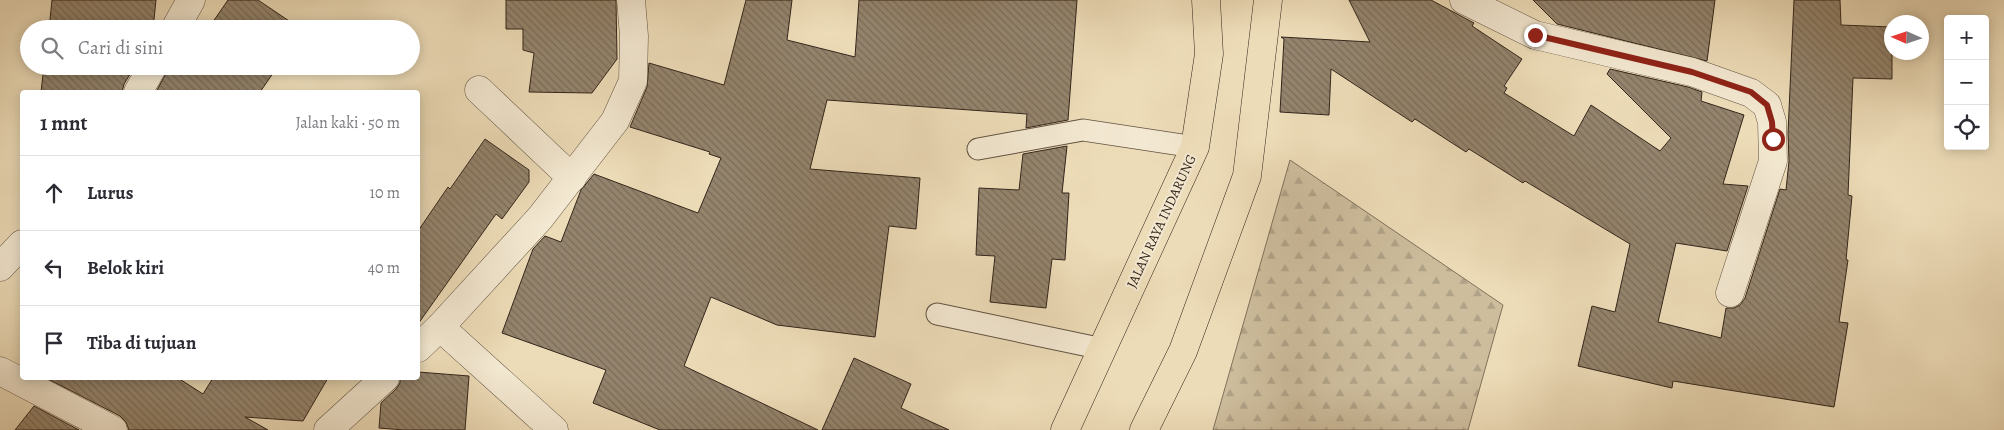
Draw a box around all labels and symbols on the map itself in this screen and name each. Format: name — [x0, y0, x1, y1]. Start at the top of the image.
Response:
north arrow — [1884, 15, 1929, 60]
route end — [1524, 24, 1547, 47]
route start — [1762, 128, 1785, 151]
street label: JALAN RAYA INDARUNG — [1122, 151, 1201, 291]

